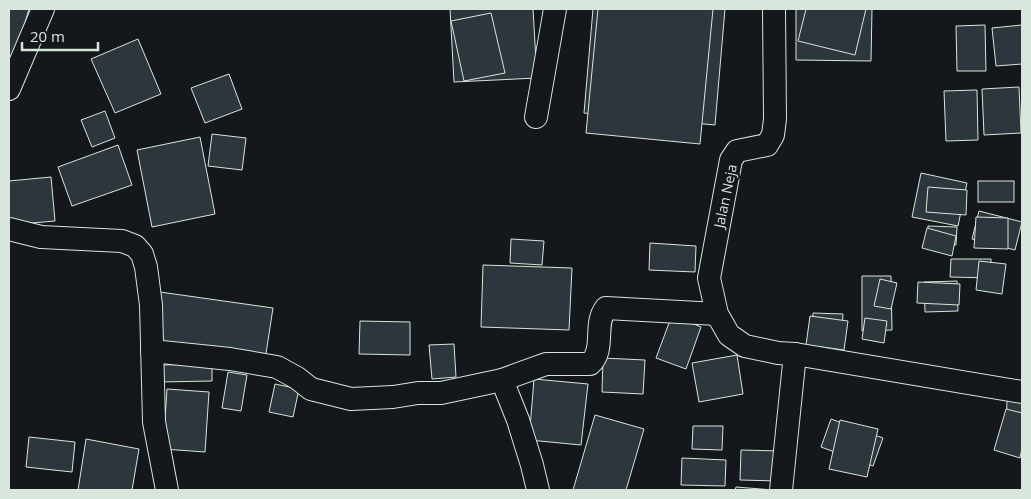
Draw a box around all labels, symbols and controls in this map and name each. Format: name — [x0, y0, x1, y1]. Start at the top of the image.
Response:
scale bar — [22, 20, 99, 52]
text: 20 m — [30, 26, 65, 46]
street label: Jalan Neja — [709, 162, 741, 232]

